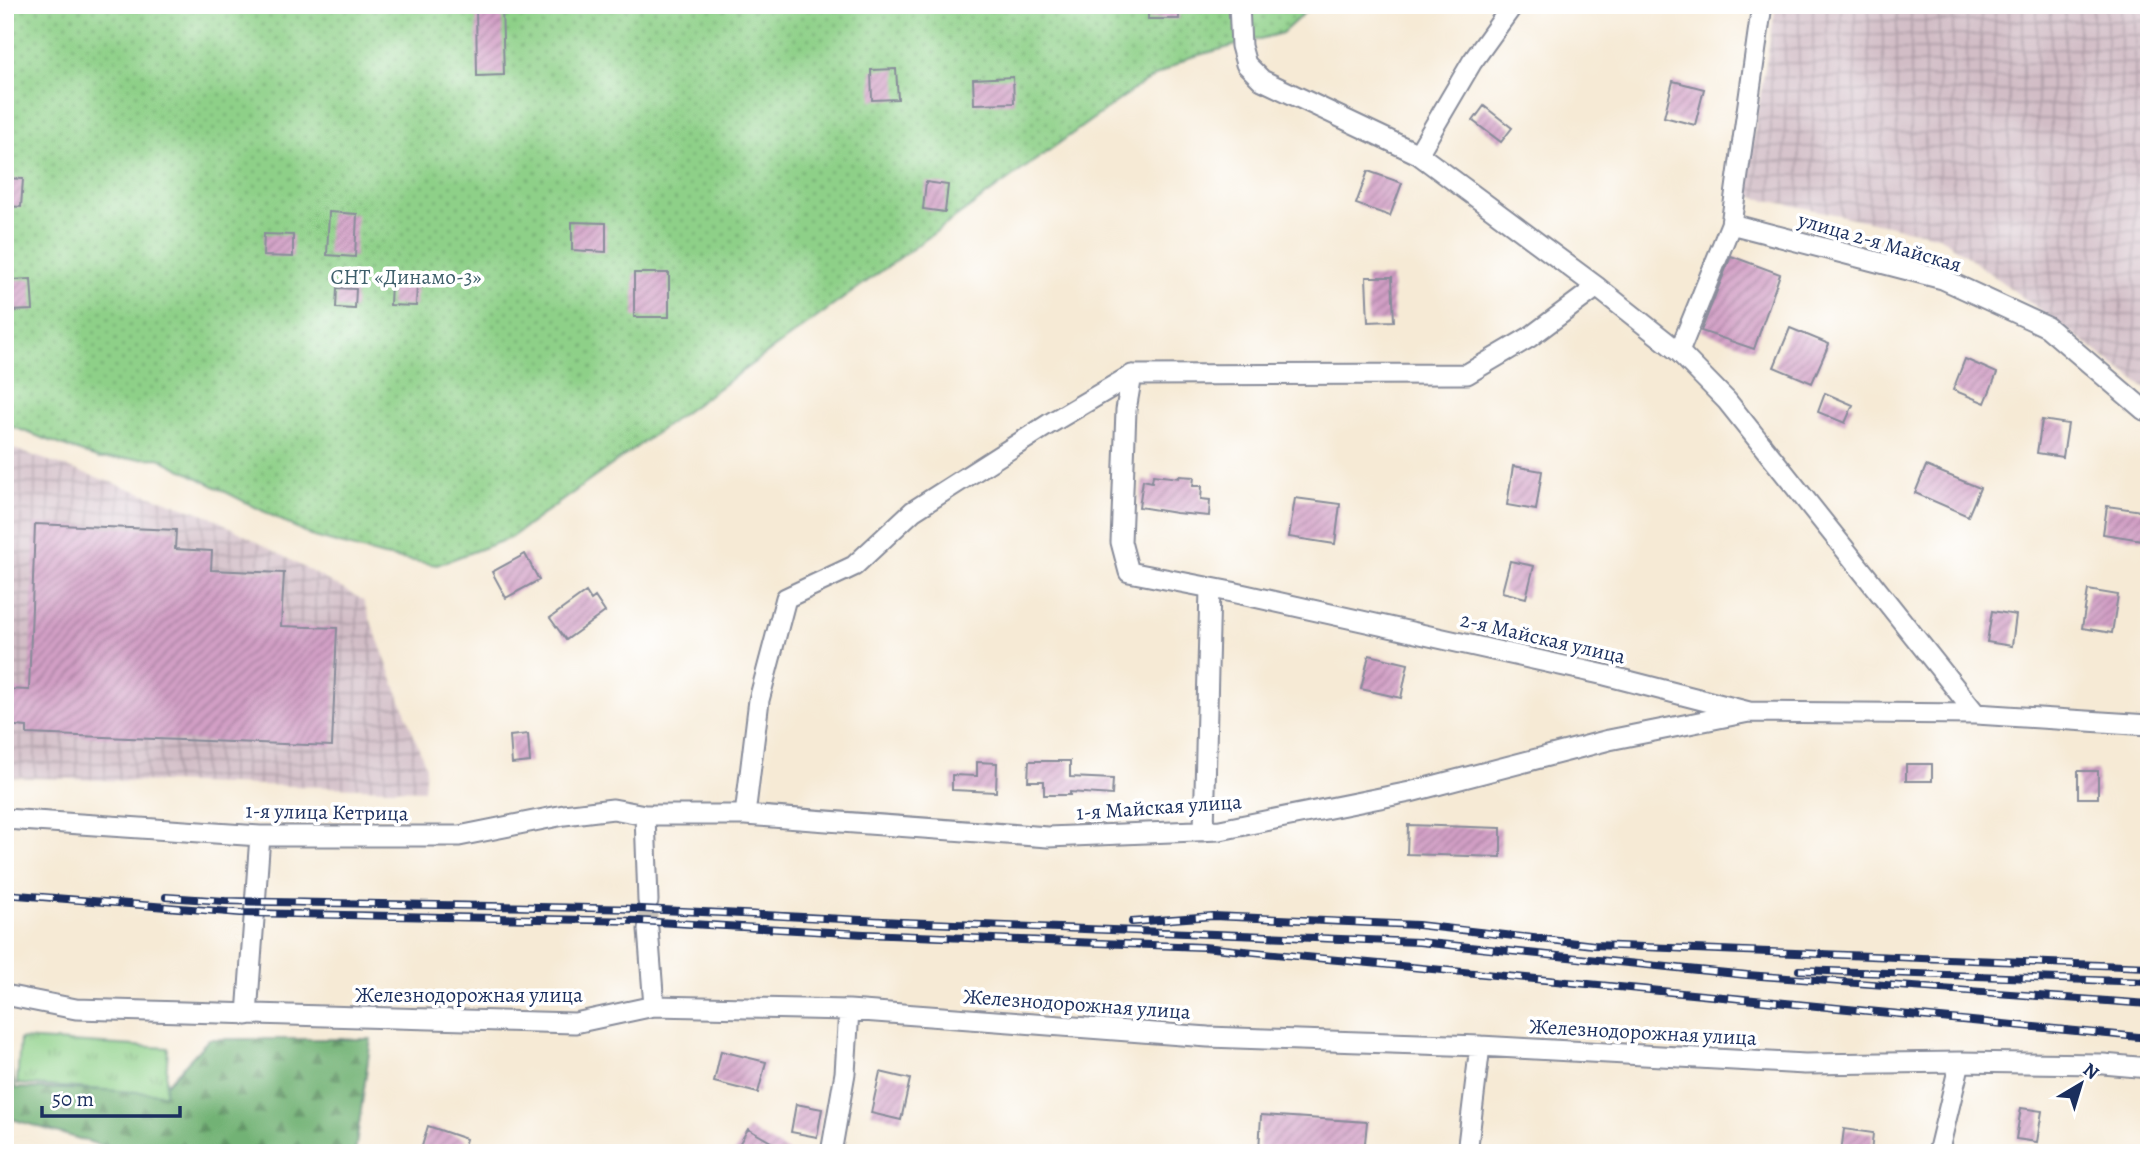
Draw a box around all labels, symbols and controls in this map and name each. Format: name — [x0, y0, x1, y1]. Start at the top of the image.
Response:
street label: улица 2-я Майская — [1794, 205, 1965, 279]
park label: СНТ «Динамо-3» — [330, 263, 482, 291]
street label: 2-я Майская улица — [1458, 605, 1629, 671]
street label: 1-я Майская улица — [1075, 787, 1243, 827]
street label: 1-я улица Кетрица — [245, 797, 409, 827]
street label: Железнодорожная улица — [355, 981, 583, 1009]
street label: Железнодорожная улица — [962, 982, 1192, 1026]
street label: Железнодорожная улица — [1529, 1012, 1758, 1052]
north arrow — [2046, 1050, 2116, 1120]
text: N — [2077, 1057, 2104, 1086]
scale bar — [42, 1074, 180, 1118]
text: 50 m — [52, 1085, 94, 1113]

